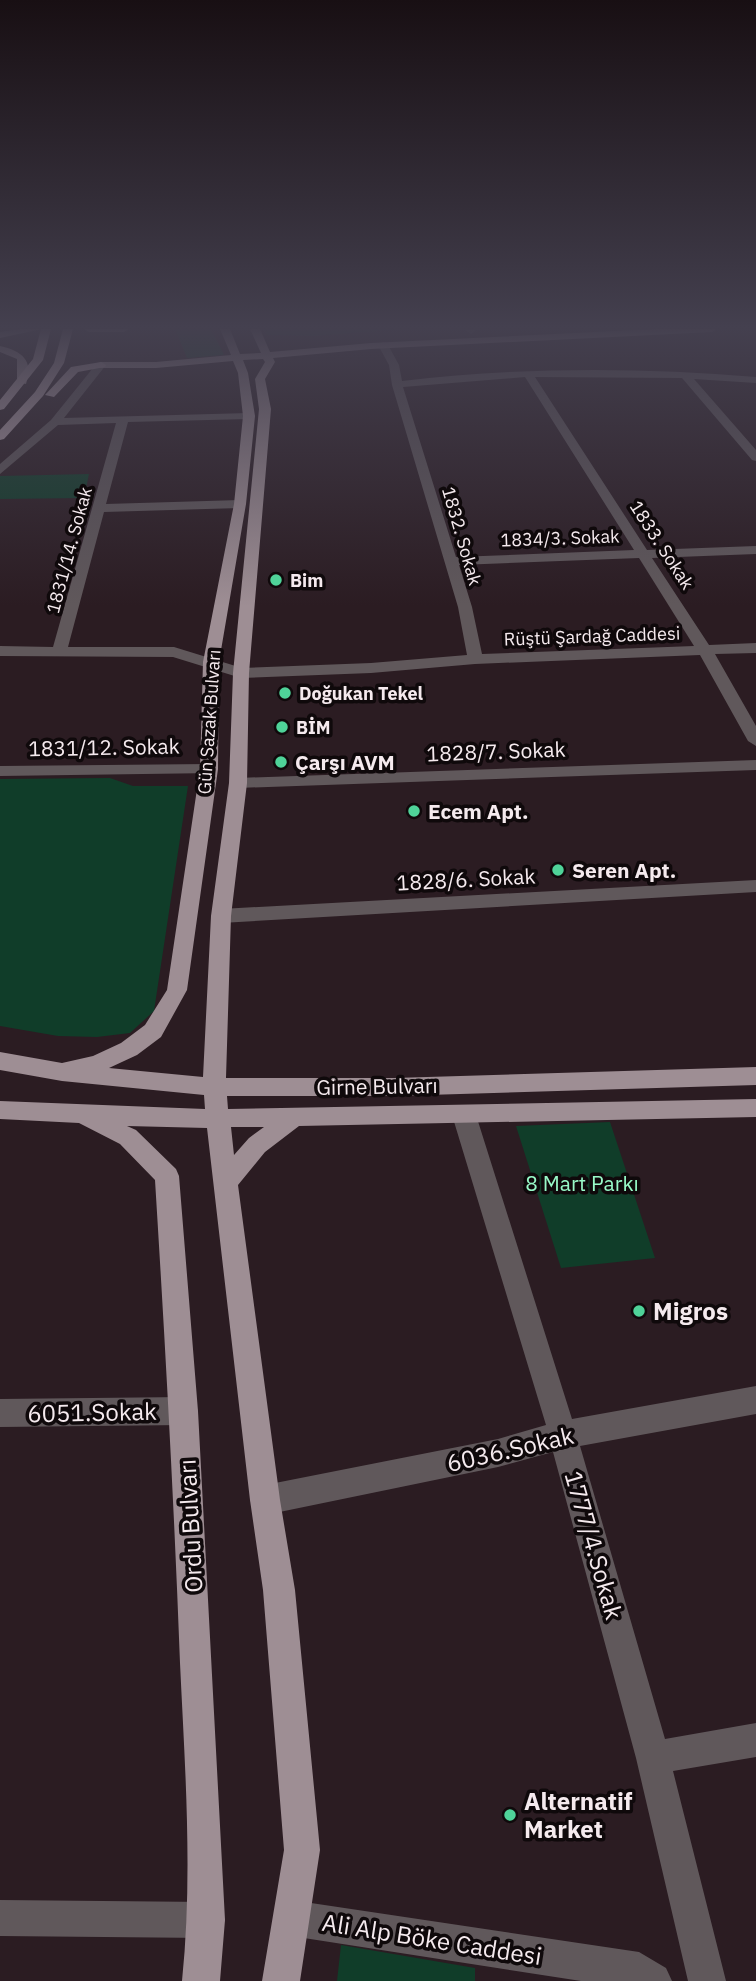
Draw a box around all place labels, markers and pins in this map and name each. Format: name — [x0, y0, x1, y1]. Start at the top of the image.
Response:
place label: Bim — [290, 569, 323, 592]
marker: Bim — [268, 572, 284, 588]
place label: Doğukan Tekel — [299, 682, 424, 705]
marker: Doğukan Tekel — [277, 685, 293, 701]
place label: BİM — [296, 716, 331, 739]
marker: BİM — [274, 719, 290, 735]
place label: Çarşı AVM — [295, 748, 395, 776]
marker: Çarşı AVM — [273, 754, 289, 770]
place label: Ecem Apt. — [428, 797, 528, 825]
marker: Ecem Apt. — [406, 803, 422, 819]
place label: Seren Apt. — [572, 856, 676, 884]
marker: Seren Apt. — [550, 862, 566, 878]
place label: Migros — [653, 1295, 728, 1327]
marker: Migros — [631, 1303, 647, 1319]
place label: Alternatif Market — [524, 1785, 633, 1845]
marker: Alternatif Market — [502, 1807, 518, 1823]

